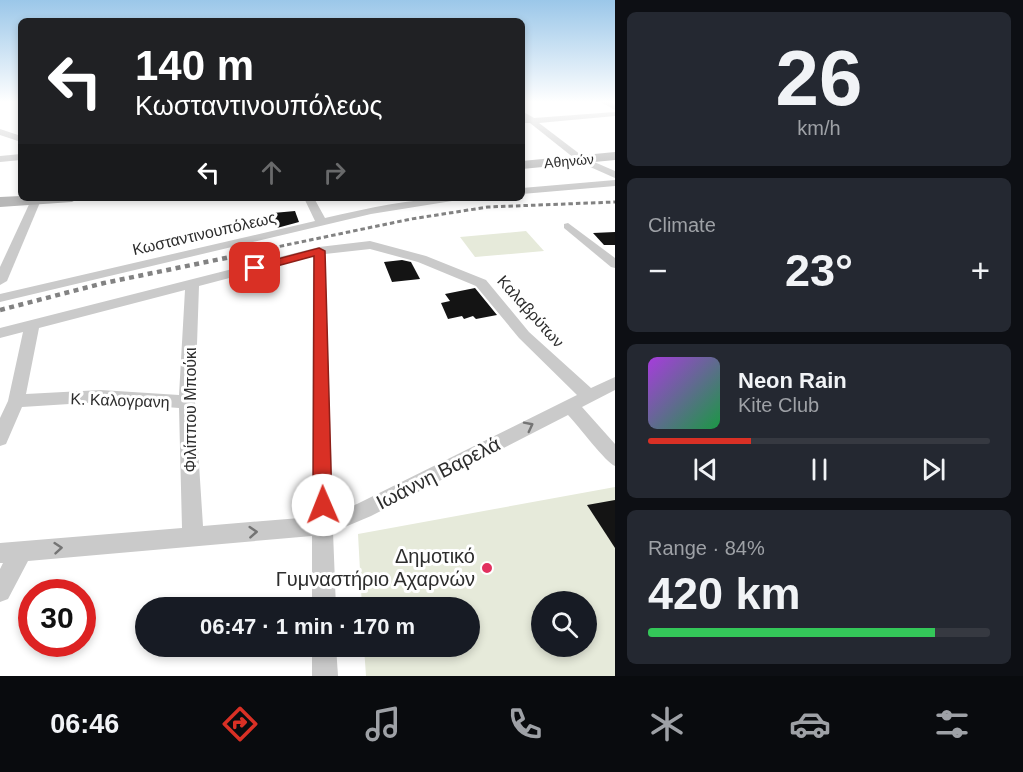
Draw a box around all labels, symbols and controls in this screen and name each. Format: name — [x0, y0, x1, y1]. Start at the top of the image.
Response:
text: 26 — [776, 34, 862, 122]
icon: left — [36, 42, 114, 120]
text: 140 m — [135, 42, 254, 89]
text: Κωσταντινουπόλεως — [135, 91, 383, 121]
text: km/h — [797, 117, 841, 139]
street label: Αθηνών — [543, 151, 595, 171]
icon: left — [192, 156, 225, 189]
icon: ahead — [255, 156, 288, 189]
icon: right — [318, 156, 351, 189]
street label: Κωσταντινουπόλεως — [131, 209, 278, 258]
text: Climate — [648, 214, 716, 236]
pin — [229, 242, 280, 293]
text: 23° — [785, 245, 853, 296]
icon: arrive — [238, 251, 271, 284]
text: − — [648, 252, 667, 289]
text: + — [971, 252, 990, 289]
street label: Καλαβρύτων — [494, 272, 567, 351]
street label: Φιλίππου Μπούκι — [182, 347, 199, 473]
text: Neon Rain — [738, 368, 847, 393]
street label: Κ. Καλογρανη — [70, 390, 170, 411]
text: Kite Club — [738, 394, 819, 416]
one-way arrow — [523, 422, 534, 434]
street label: Ιωάννη Βαρελά — [372, 432, 504, 514]
icon: previous — [689, 453, 722, 486]
icon: pause — [803, 453, 836, 486]
icon: next — [917, 453, 950, 486]
position arrow — [291, 473, 355, 537]
one-way arrow — [248, 525, 257, 538]
text: Range · 84% — [648, 537, 765, 559]
one-way arrow — [54, 542, 63, 555]
place label: Δημοτικό Γυμναστήριο Αχαρνών — [276, 545, 475, 590]
marker: Δημοτικό Γυμναστήριο Αχαρνών — [480, 561, 494, 575]
text: 420 km — [648, 568, 801, 619]
speed limit sign: 30 — [18, 579, 96, 657]
map controls — [531, 591, 597, 657]
button: search — [531, 591, 597, 657]
text: 06:47 · 1 min · 170 m — [200, 614, 415, 639]
icon: directions — [219, 703, 261, 745]
icon: music — [362, 703, 404, 745]
icon: phone — [504, 703, 546, 745]
icon: climate — [646, 703, 688, 745]
icon: car — [789, 703, 831, 745]
icon: filters — [931, 703, 973, 745]
text: 06:46 — [50, 709, 119, 739]

